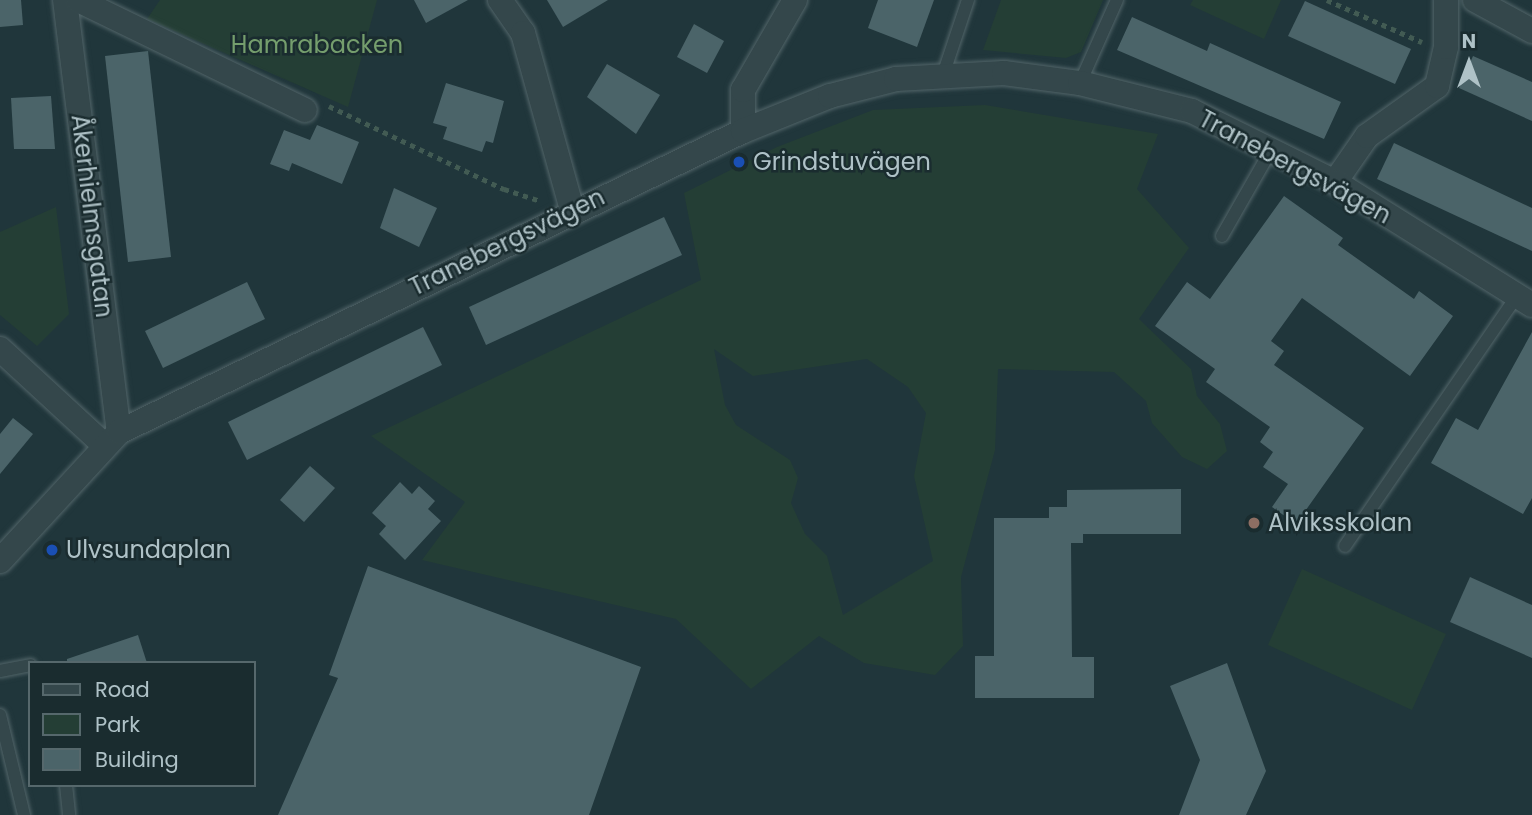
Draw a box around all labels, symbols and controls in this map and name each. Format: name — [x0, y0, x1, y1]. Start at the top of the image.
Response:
north arrow — [1434, 28, 1504, 98]
text: N — [1462, 28, 1476, 55]
park label: Hamrabacken — [231, 31, 403, 59]
street label: Tranebergsvägen — [1194, 104, 1396, 230]
street label: Åkerhielmsgatan — [65, 113, 119, 319]
place label: Grindstuvägen — [753, 148, 931, 176]
marker: Grindstuvägen — [731, 154, 747, 170]
street label: Tranebergsvägen — [405, 182, 609, 302]
place label: Alviksskolan — [1268, 509, 1412, 537]
marker: Alviksskolan — [1246, 515, 1262, 531]
place label: Ulvsundaplan — [66, 536, 231, 564]
marker: Ulvsundaplan — [44, 542, 60, 558]
legend — [28, 661, 256, 787]
text: Road — [95, 675, 150, 704]
text: Park — [95, 710, 140, 739]
text: Building — [95, 745, 179, 774]

